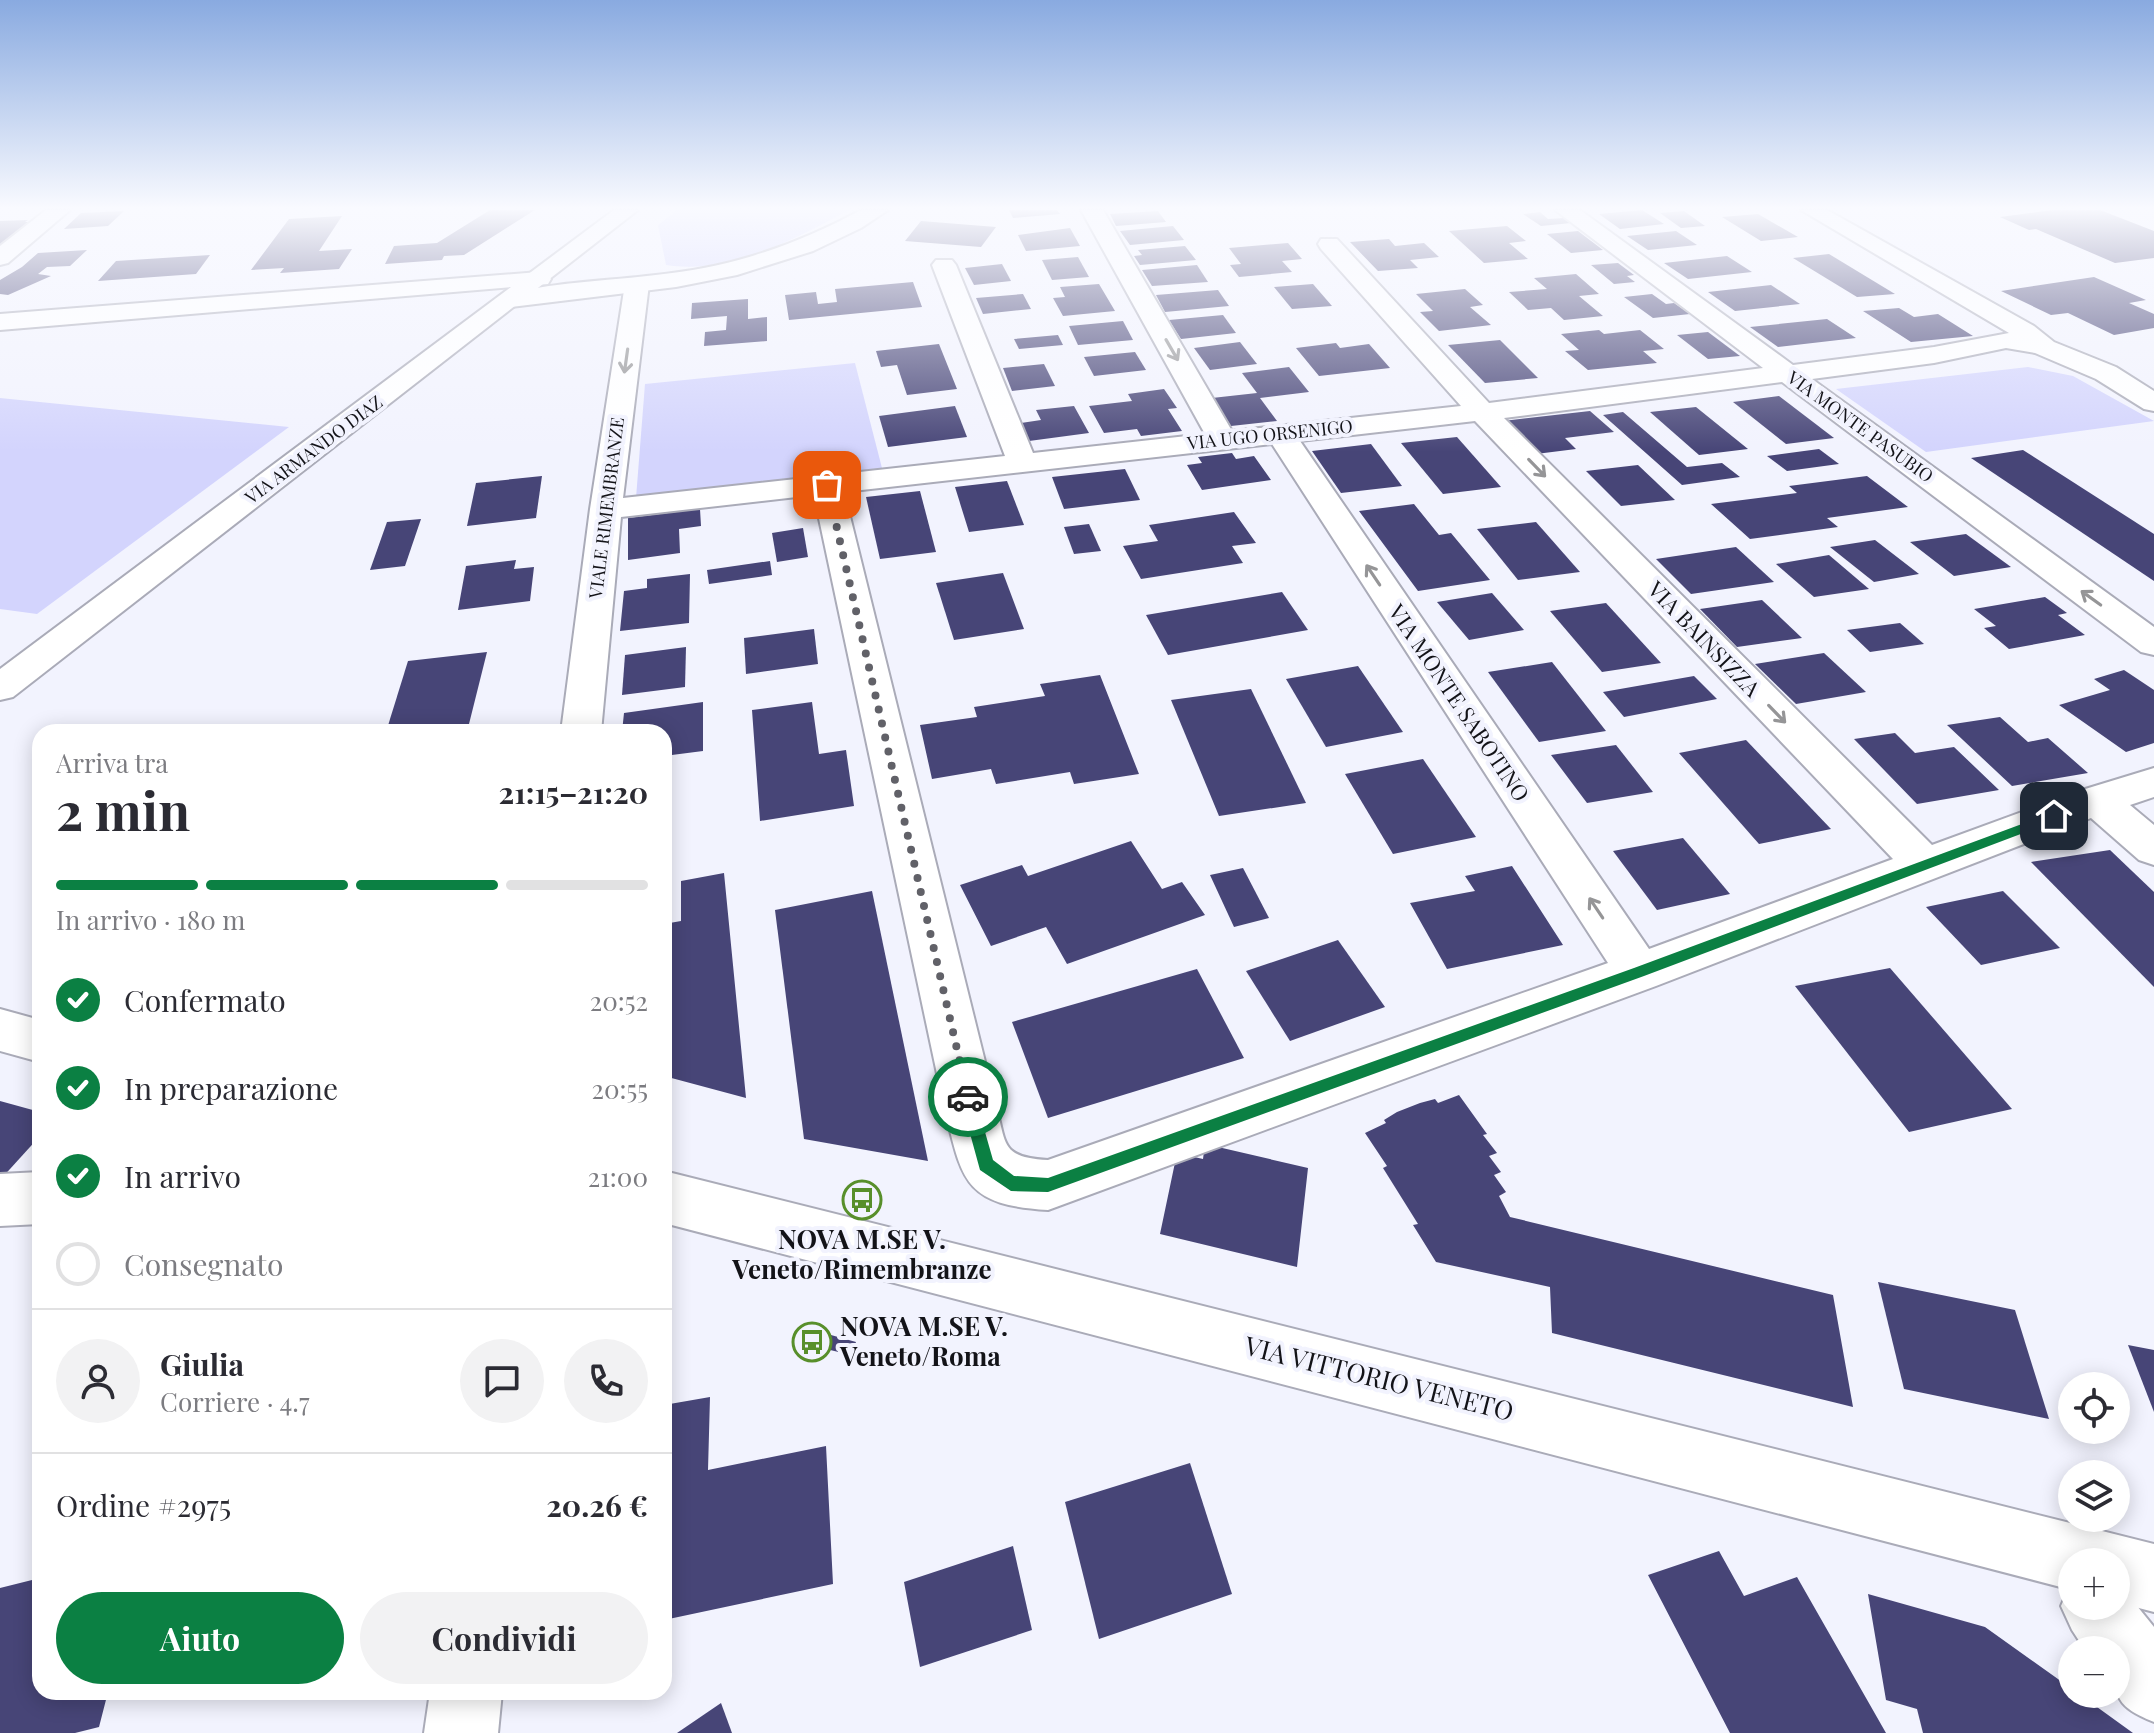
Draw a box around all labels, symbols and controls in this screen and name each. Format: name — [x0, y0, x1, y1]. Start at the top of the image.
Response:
one-way arrow — [1164, 338, 1180, 361]
one-way arrow — [618, 348, 633, 373]
street label: VIA MONTE PASUBIO — [1782, 365, 1938, 487]
street label: VIA ARMANDO DIAZ — [239, 390, 387, 509]
street label: VIA UGO ORSENIGO — [1185, 413, 1354, 455]
street label: VIALE RIMEMBRANZE — [583, 416, 629, 601]
pin — [793, 451, 861, 519]
one-way arrow — [1527, 458, 1546, 478]
icon: bag — [805, 463, 849, 507]
one-way arrow — [1365, 564, 1381, 587]
street label: VIA BAINSIZZA — [1641, 573, 1768, 703]
one-way arrow — [2081, 589, 2102, 606]
street label: VIA MONTE SABOTINO — [1382, 597, 1537, 807]
one-way arrow — [1767, 704, 1786, 723]
text: Arriva tra — [56, 745, 168, 780]
text: 21:15–21:20 — [499, 772, 648, 812]
text: 2 min — [56, 775, 190, 844]
pin — [2020, 782, 2088, 850]
icon: home — [2032, 794, 2076, 838]
one-way arrow — [1587, 897, 1604, 919]
text: In arrivo · 180 m — [56, 902, 245, 937]
icon: check — [56, 978, 100, 1022]
text: Confermato — [124, 980, 286, 1020]
text: 20:52 — [590, 983, 648, 1018]
courier — [928, 1057, 1008, 1137]
icon: check — [56, 1066, 100, 1110]
text: In preparazione — [124, 1068, 338, 1108]
text: 20:55 — [591, 1071, 648, 1106]
icon: car — [946, 1075, 990, 1119]
icon: check — [56, 1154, 100, 1198]
text: In arrivo — [124, 1156, 241, 1196]
text: 21:00 — [588, 1159, 648, 1194]
bus stop icon: NOVA M.SE V. Veneto/Rimembranze — [841, 1179, 883, 1221]
place label: NOVA M.SE V. Veneto/Rimembranze — [731, 1221, 992, 1286]
text: Consegnato — [124, 1244, 283, 1284]
place label: NOVA M.SE V. Veneto/Roma — [839, 1308, 1008, 1373]
bus stop icon: NOVA M.SE V. Veneto/Roma — [791, 1321, 833, 1363]
street label: VIA VITTORIO VENETO — [1240, 1327, 1517, 1428]
button: person — [56, 1339, 140, 1423]
button: chat — [460, 1339, 544, 1423]
button: phone — [564, 1339, 648, 1423]
text: Giulia — [160, 1344, 244, 1384]
map controls — [2058, 1372, 2130, 1708]
button: locate — [2058, 1372, 2130, 1444]
text: Corriere · 4.7 — [160, 1384, 309, 1419]
button: layers — [2058, 1460, 2130, 1532]
text: Ordine #2975 — [56, 1485, 231, 1525]
text: 20.26 € — [546, 1485, 648, 1525]
button: + — [2058, 1548, 2130, 1620]
button: Aiuto — [56, 1592, 344, 1684]
button: Condividi — [360, 1592, 648, 1684]
button: − — [2058, 1636, 2130, 1708]

